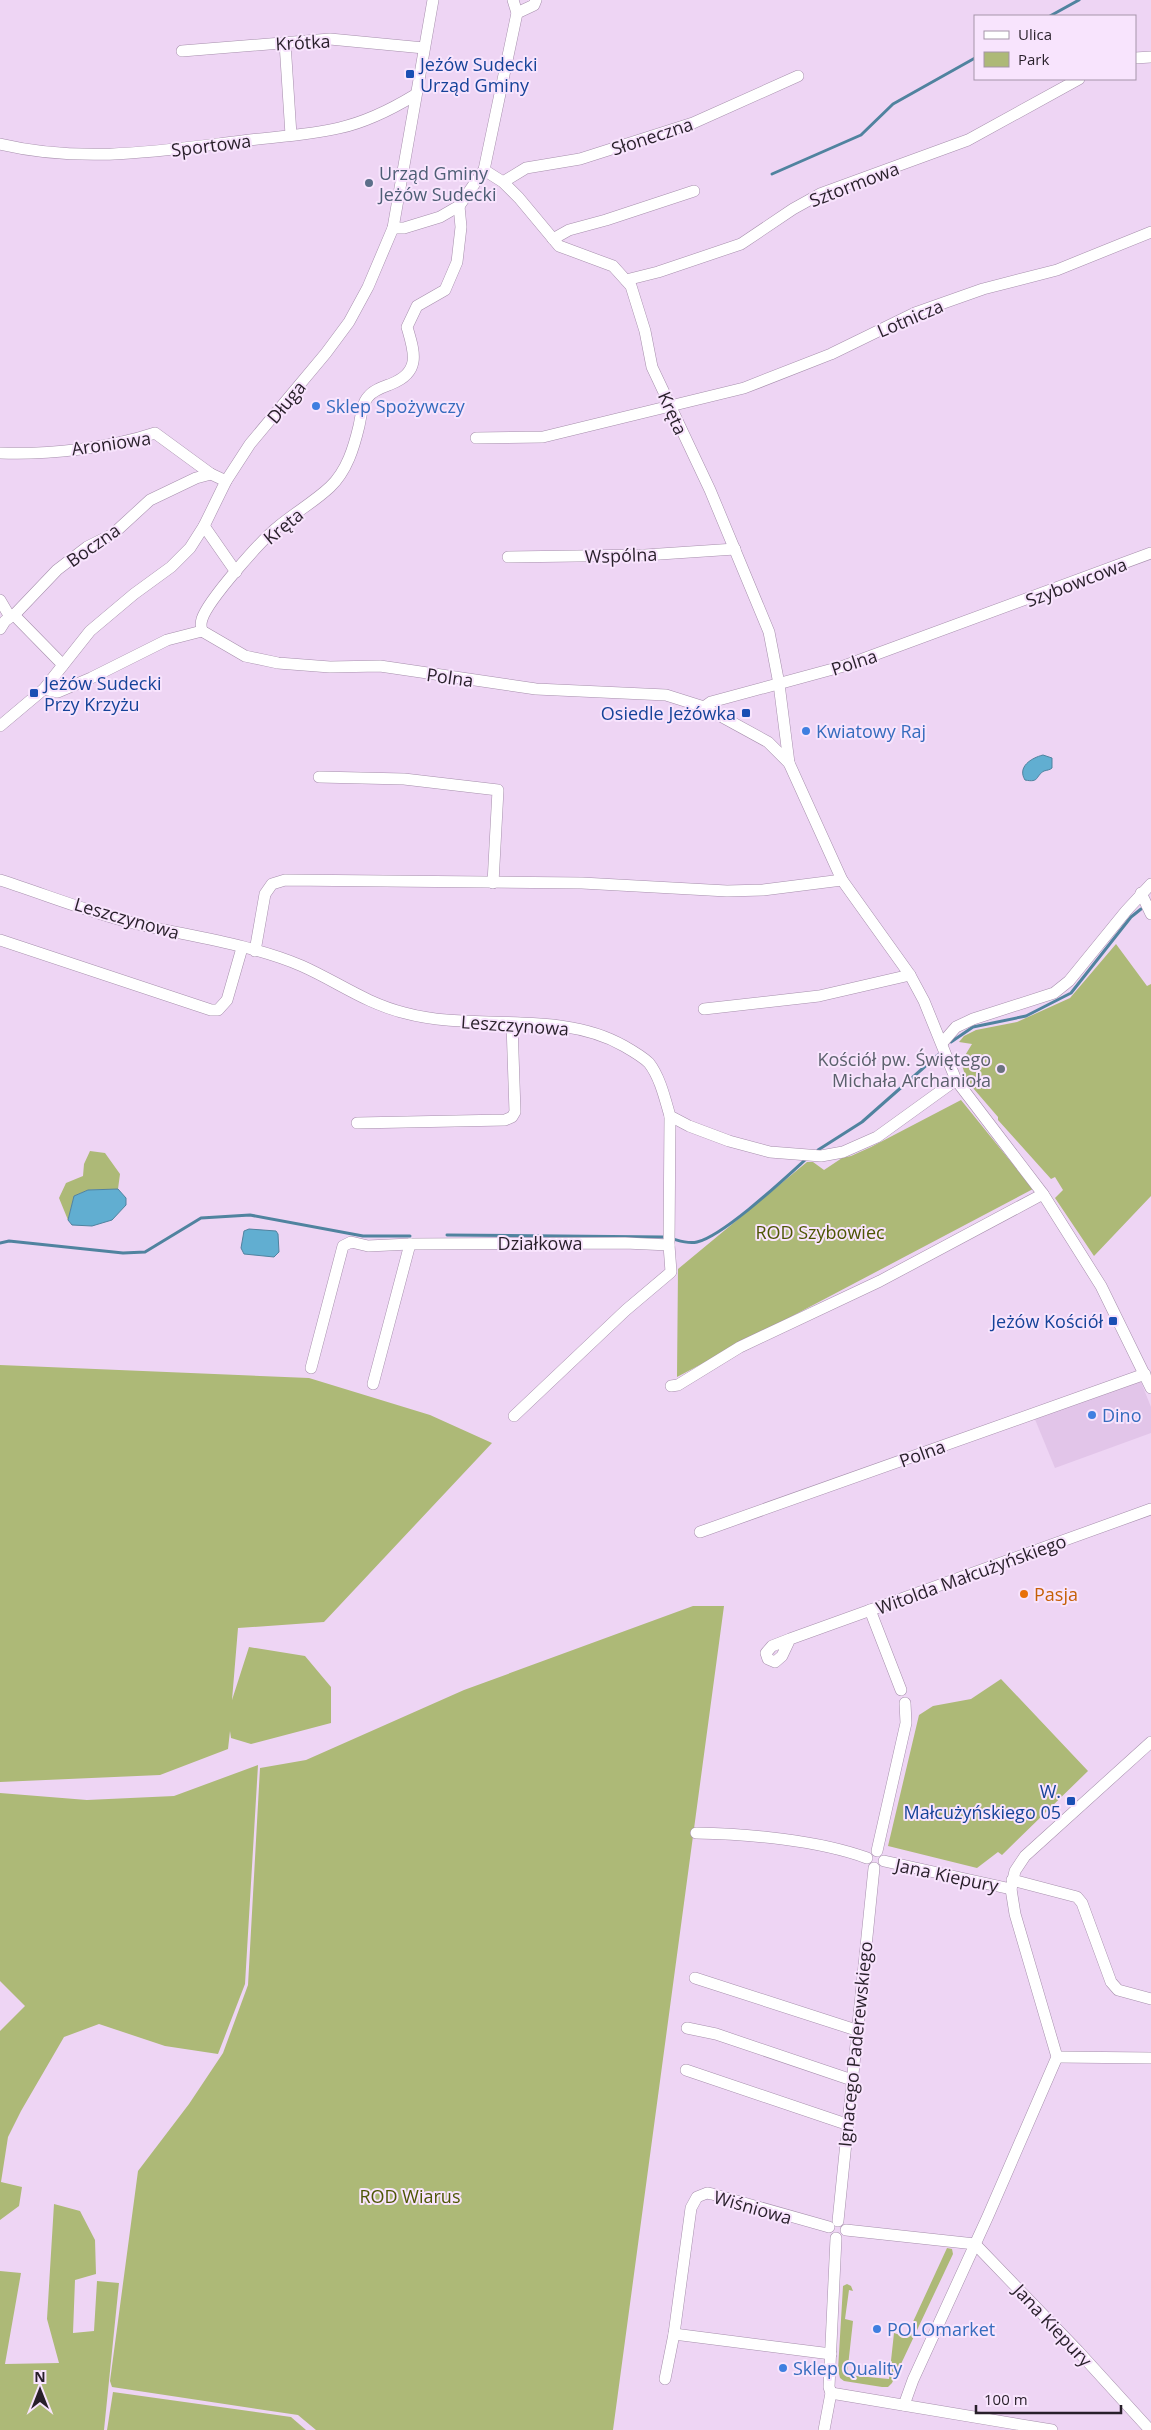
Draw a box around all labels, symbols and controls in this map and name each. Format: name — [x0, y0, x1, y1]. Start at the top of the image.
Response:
legend — [974, 15, 1136, 80]
text: Ulica — [1018, 24, 1052, 44]
street label: Krótka — [275, 29, 331, 55]
text: Park — [1018, 49, 1049, 69]
place label: Jeżów Sudecki Urząd Gminy — [418, 52, 537, 97]
marker: Jeżów Sudecki Urząd Gminy — [404, 68, 416, 80]
street label: Słoneczna — [608, 112, 696, 160]
street label: Sportowa — [170, 128, 252, 162]
street label: Sztormowa — [806, 156, 902, 212]
place label: Urząd Gminy Jeżów Sudecki — [377, 161, 496, 206]
marker: Urząd Gminy Jeżów Sudecki — [363, 177, 375, 189]
street label: Lotnicza — [873, 293, 947, 343]
street label: Długa — [261, 376, 311, 428]
street label: Kręta — [653, 388, 693, 438]
place label: Sklep Spożywczy — [326, 394, 466, 418]
marker: Sklep Spożywczy — [310, 400, 322, 412]
street label: Aroniowa — [70, 426, 152, 460]
street label: Kręta — [258, 503, 308, 549]
street label: Boczna — [61, 518, 125, 572]
street label: Wspólna — [584, 542, 658, 568]
street label: Szybowcowa — [1022, 552, 1130, 612]
street label: Polna — [828, 643, 880, 681]
street label: Polna — [425, 662, 475, 692]
place label: Jeżów Sudecki Przy Krzyżu — [42, 671, 161, 716]
marker: Jeżów Sudecki Przy Krzyżu — [28, 687, 40, 699]
place label: Osiedle Jeżówka — [601, 701, 736, 725]
marker: Osiedle Jeżówka — [740, 707, 752, 719]
place label: Kwiatowy Raj — [816, 719, 926, 743]
marker: Kwiatowy Raj — [800, 725, 812, 737]
street label: Leszczynowa — [72, 892, 182, 944]
street label: Leszczynowa — [460, 1009, 570, 1041]
place label: Kościół pw. Świętego Michała Archanioła — [817, 1047, 991, 1092]
marker: Kościół pw. Świętego Michała Archanioła — [995, 1063, 1007, 1075]
park label: ROD Szybowiec — [755, 1220, 885, 1244]
street label: Działkowa — [498, 1231, 582, 1255]
place label: Jeżów Kościół — [989, 1309, 1103, 1333]
marker: Jeżów Kościół — [1107, 1315, 1119, 1327]
place label: Dino — [1102, 1403, 1141, 1427]
marker: Dino — [1086, 1409, 1098, 1421]
street label: Polna — [896, 1434, 948, 1472]
street label: Witolda Małcużyńskiego — [873, 1528, 1069, 1620]
place label: Pasja — [1034, 1582, 1078, 1606]
marker: Pasja — [1018, 1588, 1030, 1600]
place label: W. Małcużyńskiego 05 — [904, 1779, 1061, 1824]
marker: W. Małcużyńskiego 05 — [1065, 1795, 1077, 1807]
street label: Jana Kiepury — [891, 1852, 1002, 1898]
street label: Ignacego Paderewskiego — [832, 1940, 878, 2148]
park label: ROD Wiarus — [360, 2184, 461, 2208]
street label: Wiśniowa — [711, 2184, 795, 2230]
street label: Jana Kiepury — [1007, 2277, 1098, 2372]
place label: POLOmarket — [887, 2317, 995, 2341]
marker: POLOmarket — [871, 2323, 883, 2335]
place label: Sklep Quality — [793, 2356, 903, 2380]
marker: Sklep Quality — [777, 2362, 789, 2374]
north arrow — [15, 2365, 65, 2415]
text: N — [34, 2367, 46, 2386]
scale bar — [976, 2382, 1121, 2414]
text: 100 m — [984, 2389, 1028, 2409]

